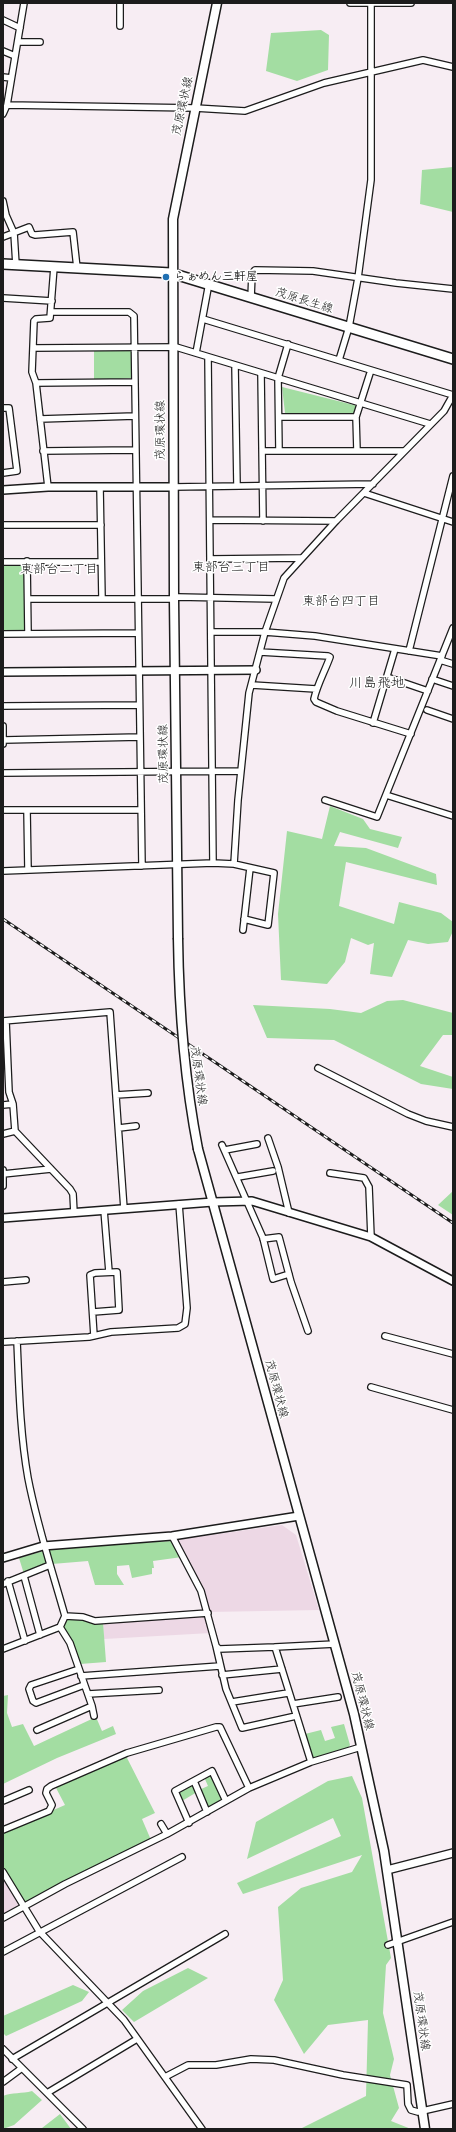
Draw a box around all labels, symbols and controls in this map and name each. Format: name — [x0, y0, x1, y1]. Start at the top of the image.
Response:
street label: 茂原環状線 — [170, 75, 196, 137]
place label: らぁめん三軒屋 — [174, 270, 258, 284]
marker: らぁめん三軒屋 — [161, 272, 171, 282]
street label: 茂原長生線 — [273, 285, 335, 317]
street label: 茂原環状線 — [154, 400, 168, 460]
district label: 東部台三丁目 — [192, 560, 270, 576]
district label: 東部台二丁目 — [20, 562, 98, 578]
district label: 東部台四丁目 — [302, 594, 380, 610]
district label: 川島飛地 — [349, 675, 405, 691]
street label: 茂原環状線 — [156, 724, 172, 784]
street label: 茂原環状線 — [187, 1045, 209, 1107]
street label: 茂原環状線 — [261, 1358, 291, 1420]
street label: 茂原環状線 — [348, 1670, 376, 1732]
street label: 茂原環状線 — [410, 1990, 432, 2052]

